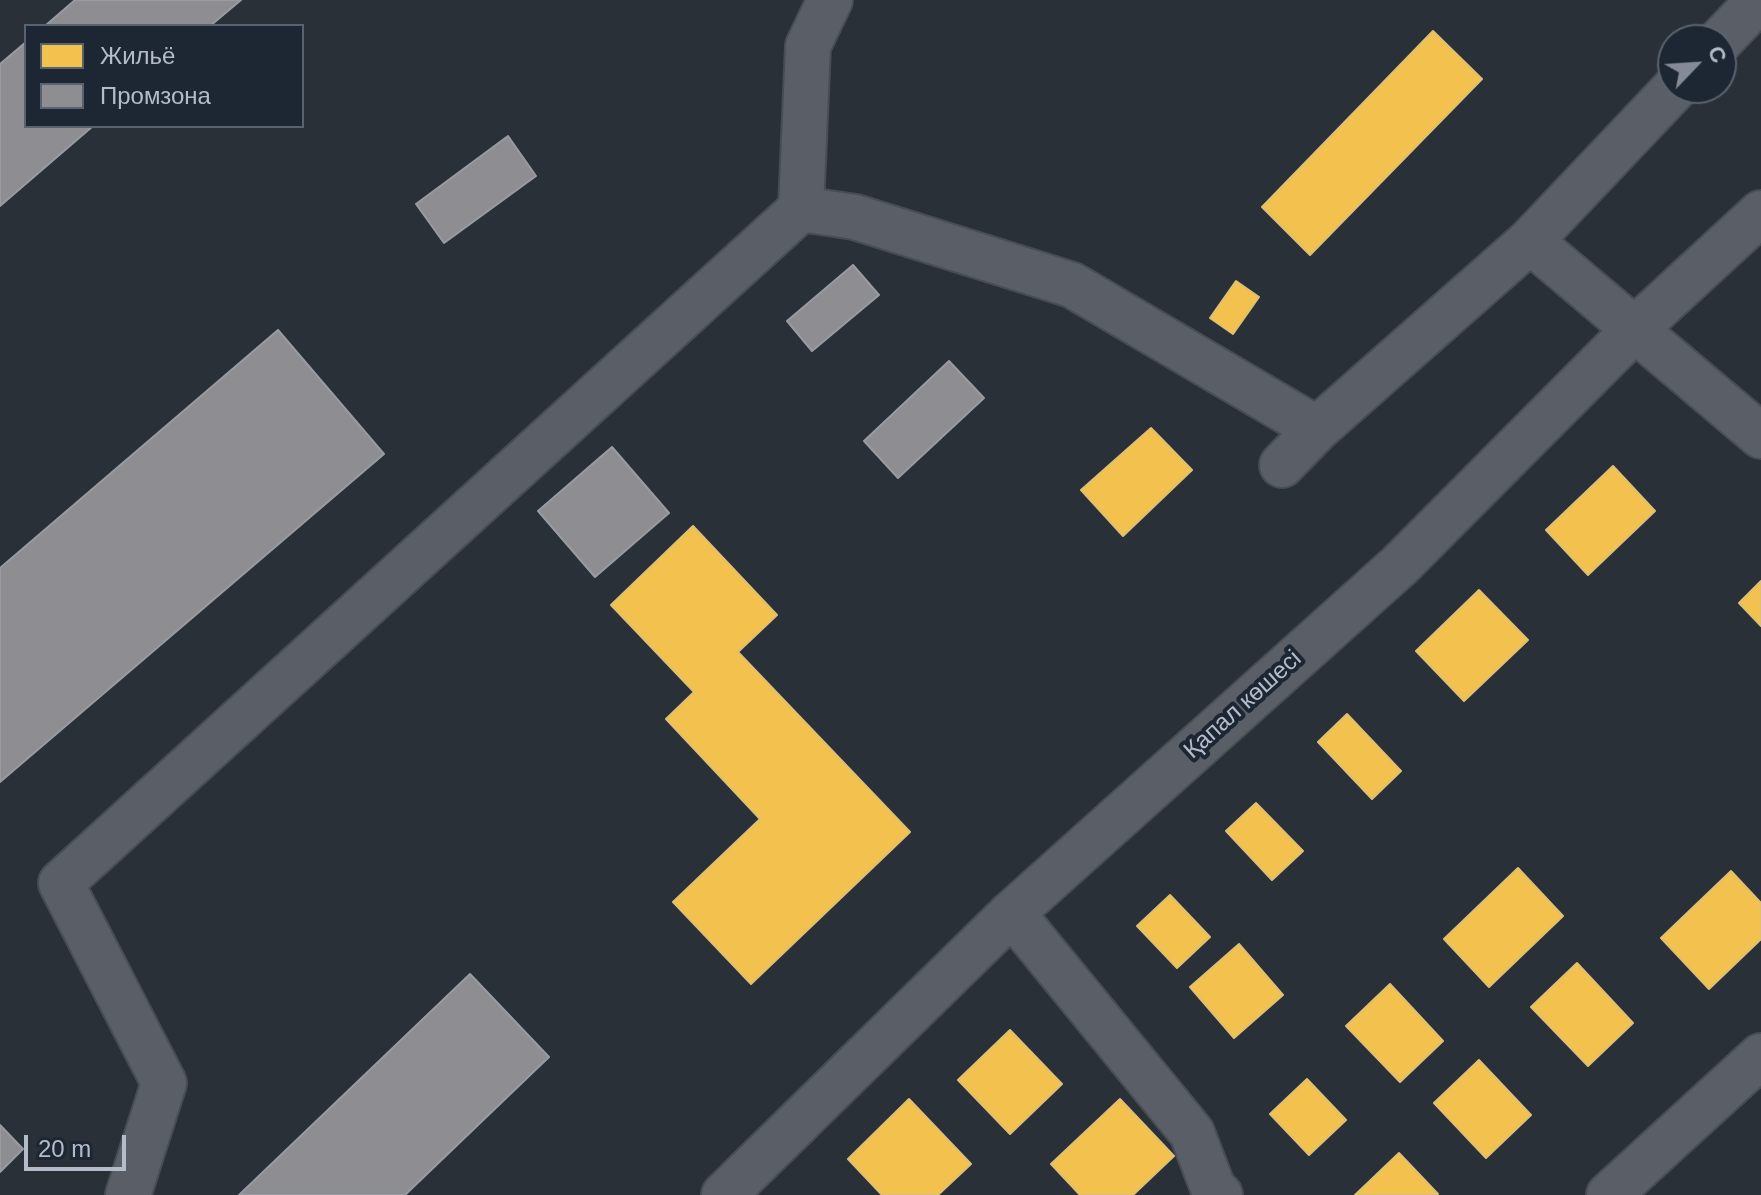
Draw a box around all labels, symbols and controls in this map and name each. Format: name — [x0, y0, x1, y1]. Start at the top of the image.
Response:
legend — [24, 24, 304, 128]
north arrow — [1657, 24, 1737, 104]
text: Жильё — [100, 42, 175, 69]
text: С — [1703, 42, 1732, 67]
text: Промзона — [100, 82, 211, 109]
street label: Қапал көшесі — [1178, 645, 1308, 765]
scale bar — [28, 1119, 130, 1169]
text: 20 m — [38, 1135, 91, 1162]

